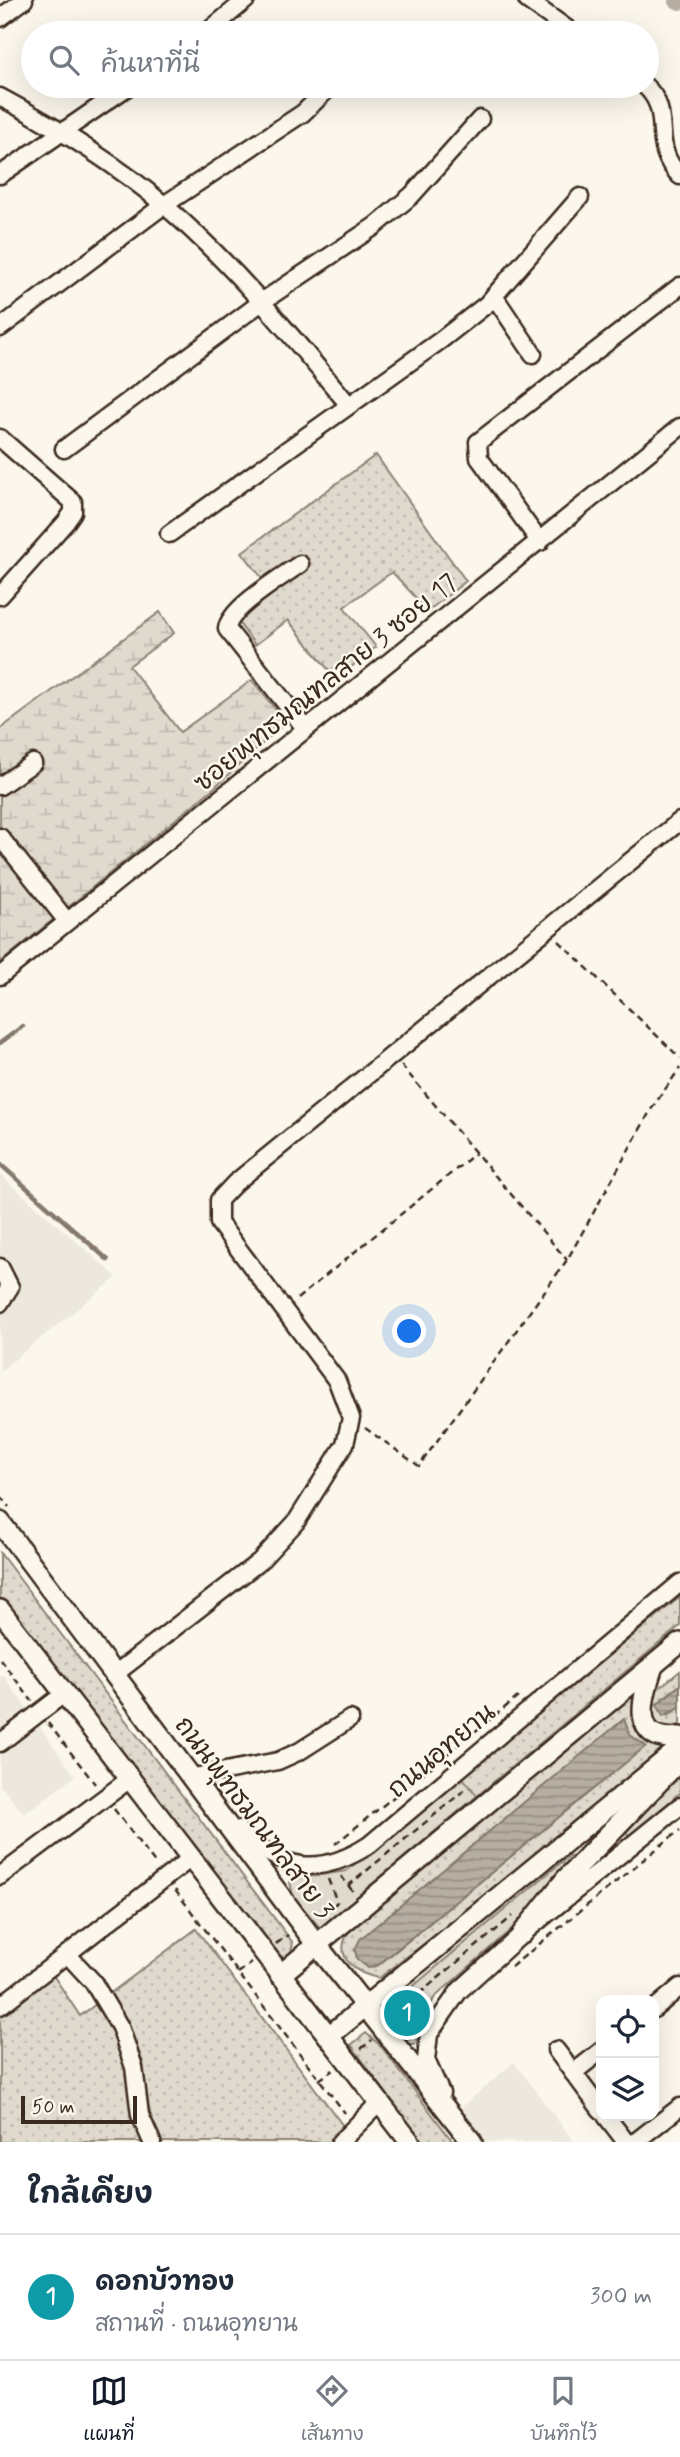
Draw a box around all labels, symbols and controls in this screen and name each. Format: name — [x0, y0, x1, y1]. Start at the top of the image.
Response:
search box — [21, 21, 659, 98]
icon: search — [45, 41, 83, 79]
text: ค้นหาที่นี่ — [101, 48, 200, 82]
street label: ซอยพุทธมณฑลสาย 3 ซอย 17 — [188, 567, 465, 800]
your location — [392, 1314, 426, 1348]
street label: ถนนอุทยาน — [381, 1696, 503, 1807]
street label: ถนนพุทธมณฑลสาย 3 — [166, 1710, 341, 1927]
pin: 1 — [384, 1987, 430, 2039]
map controls — [596, 1995, 659, 2121]
button: locate — [596, 1995, 659, 2058]
button: layers — [596, 2058, 659, 2121]
scale bar — [21, 2093, 136, 2125]
text: 50 m — [32, 2095, 75, 2120]
text: ใกล้เคียง — [28, 2175, 153, 2214]
text: ดอกบัวทอง — [95, 2266, 234, 2300]
text: 1 — [46, 2282, 56, 2312]
text: 300 m — [590, 2282, 652, 2312]
text: สถานที่ · ถนนอุทยาน — [95, 2310, 298, 2340]
tab: แผนที่ — [83, 2372, 134, 2447]
tab: เส้นทาง — [301, 2372, 364, 2447]
tab: บันทึกไว้ — [530, 2372, 597, 2447]

